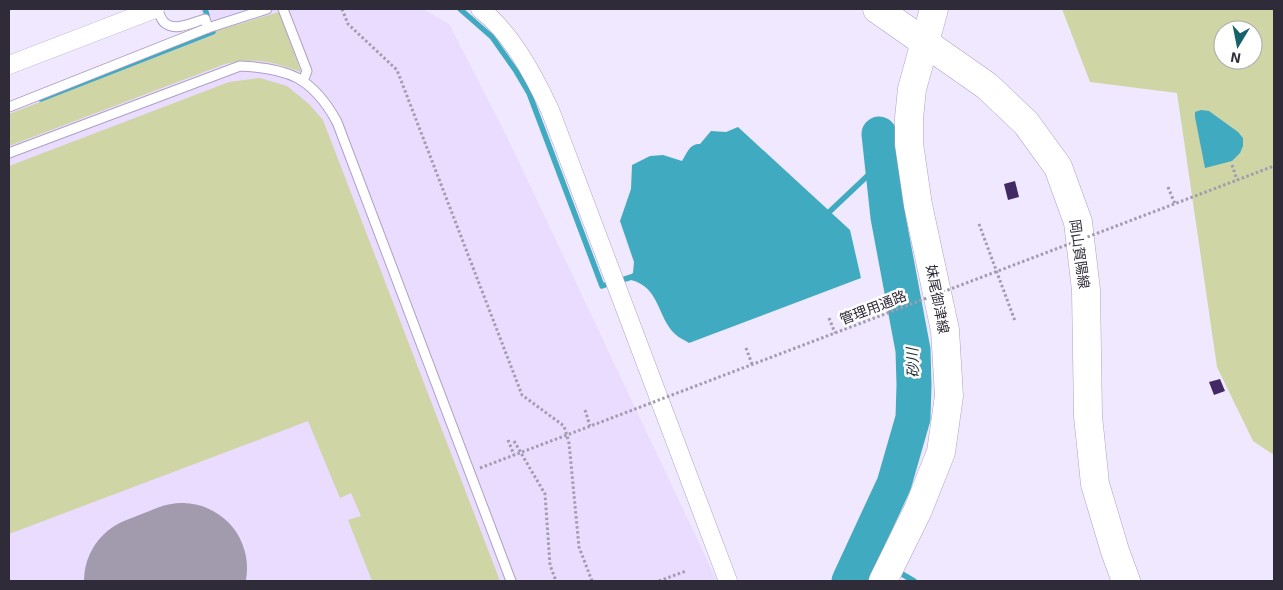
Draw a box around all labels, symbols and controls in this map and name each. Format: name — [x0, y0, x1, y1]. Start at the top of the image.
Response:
north arrow — [1213, 20, 1263, 70]
text: N — [1229, 49, 1242, 68]
street label: 岡山賀陽線 — [1067, 218, 1093, 290]
street label: 妹尾御津線 — [923, 263, 953, 335]
street label: 管理用通路 — [837, 287, 909, 327]
water label: 砂川 — [902, 346, 922, 378]

